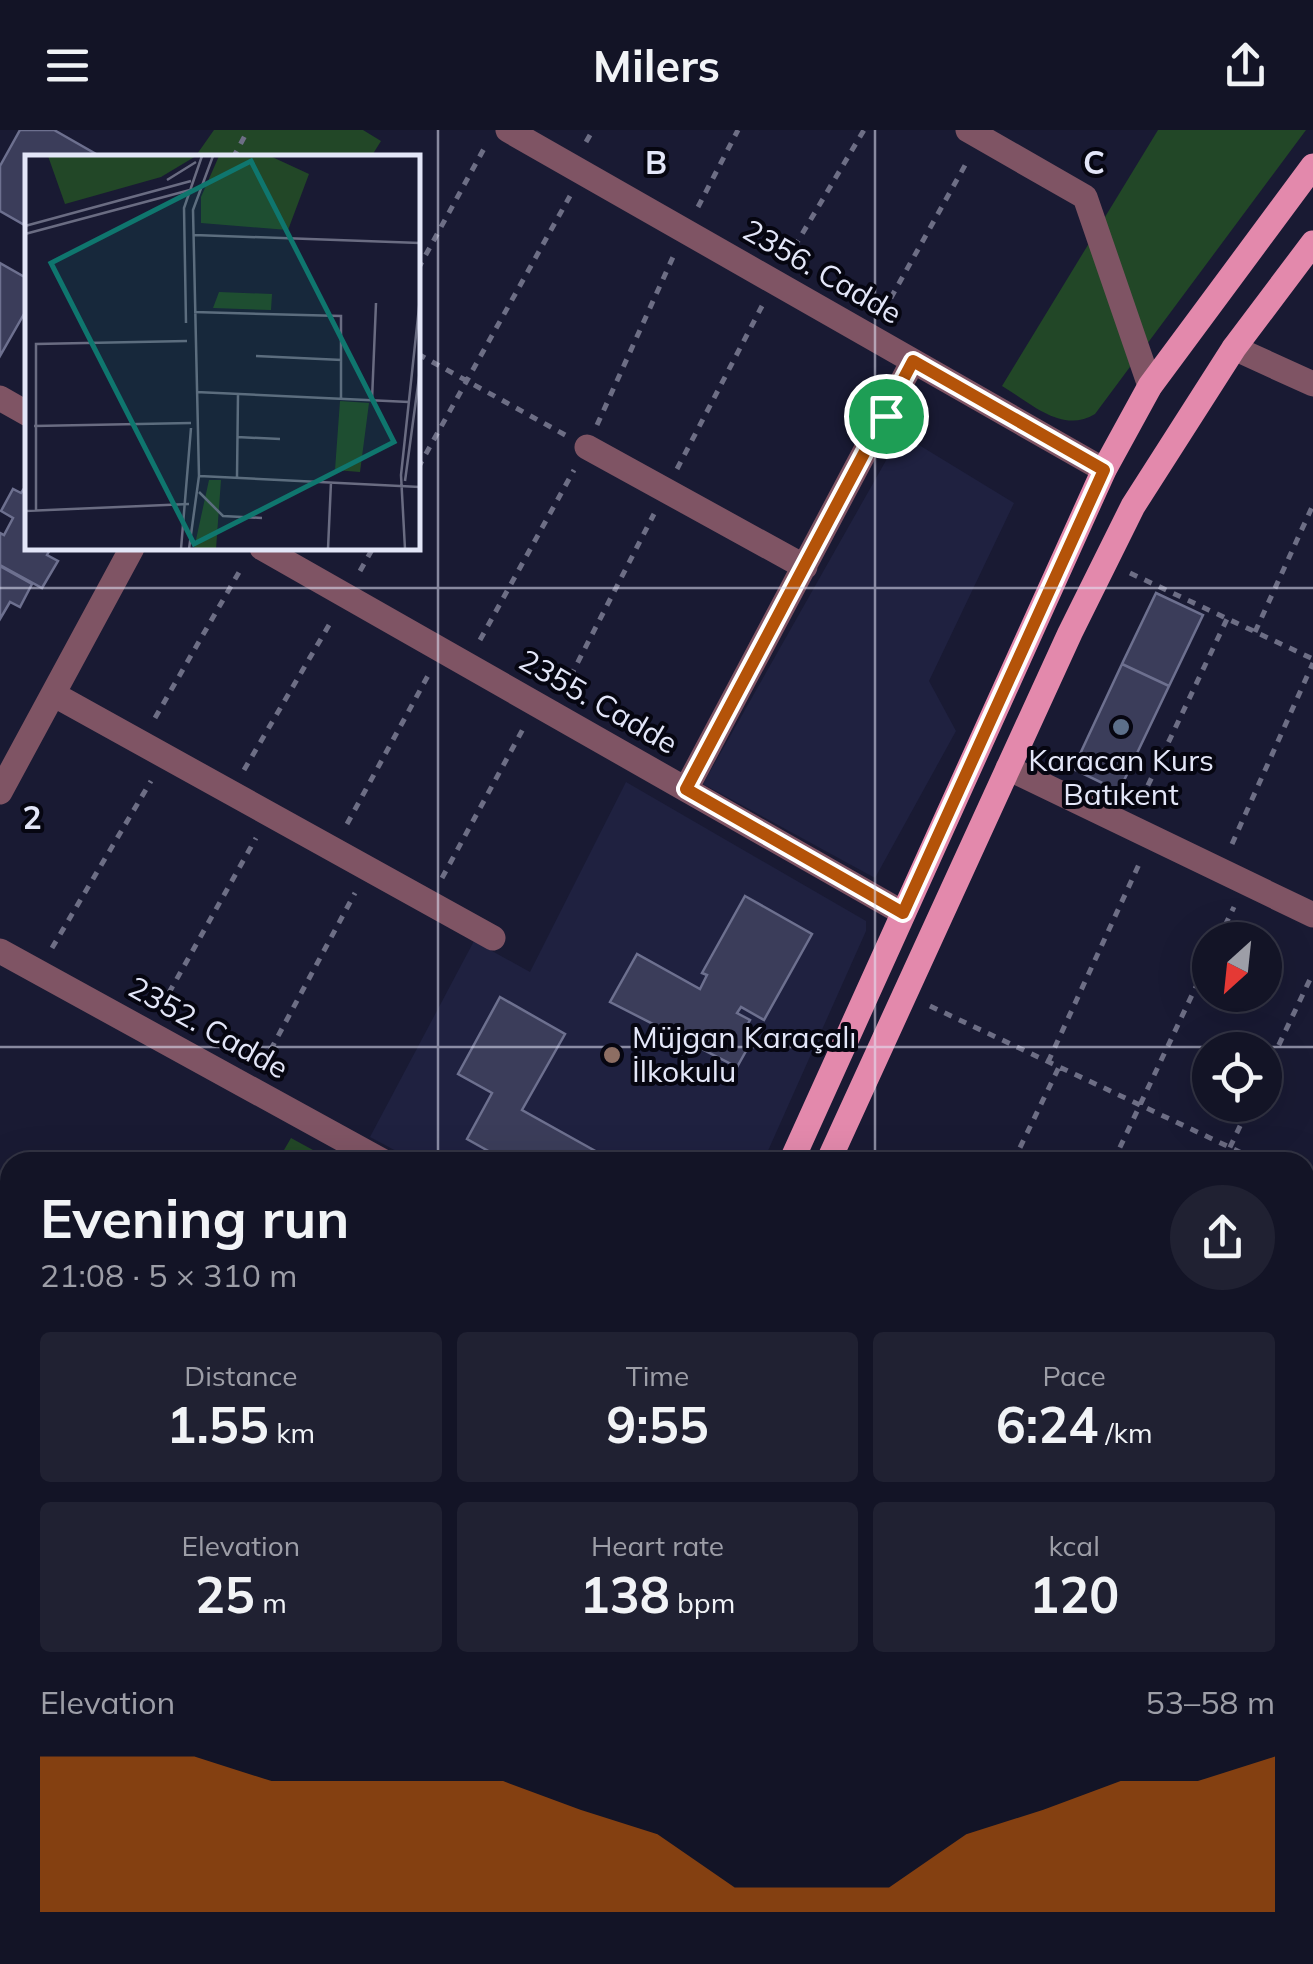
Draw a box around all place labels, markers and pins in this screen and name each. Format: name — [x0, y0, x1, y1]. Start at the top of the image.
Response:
pin — [844, 374, 929, 459]
marker: Karacan Kurs Batıkent — [1110, 716, 1132, 738]
place label: Karacan Kurs Batıkent — [1028, 741, 1214, 813]
place label: Müjgan Karaçalı İlkokulu — [632, 1018, 856, 1090]
marker: Müjgan Karaçalı İlkokulu — [601, 1044, 623, 1066]

